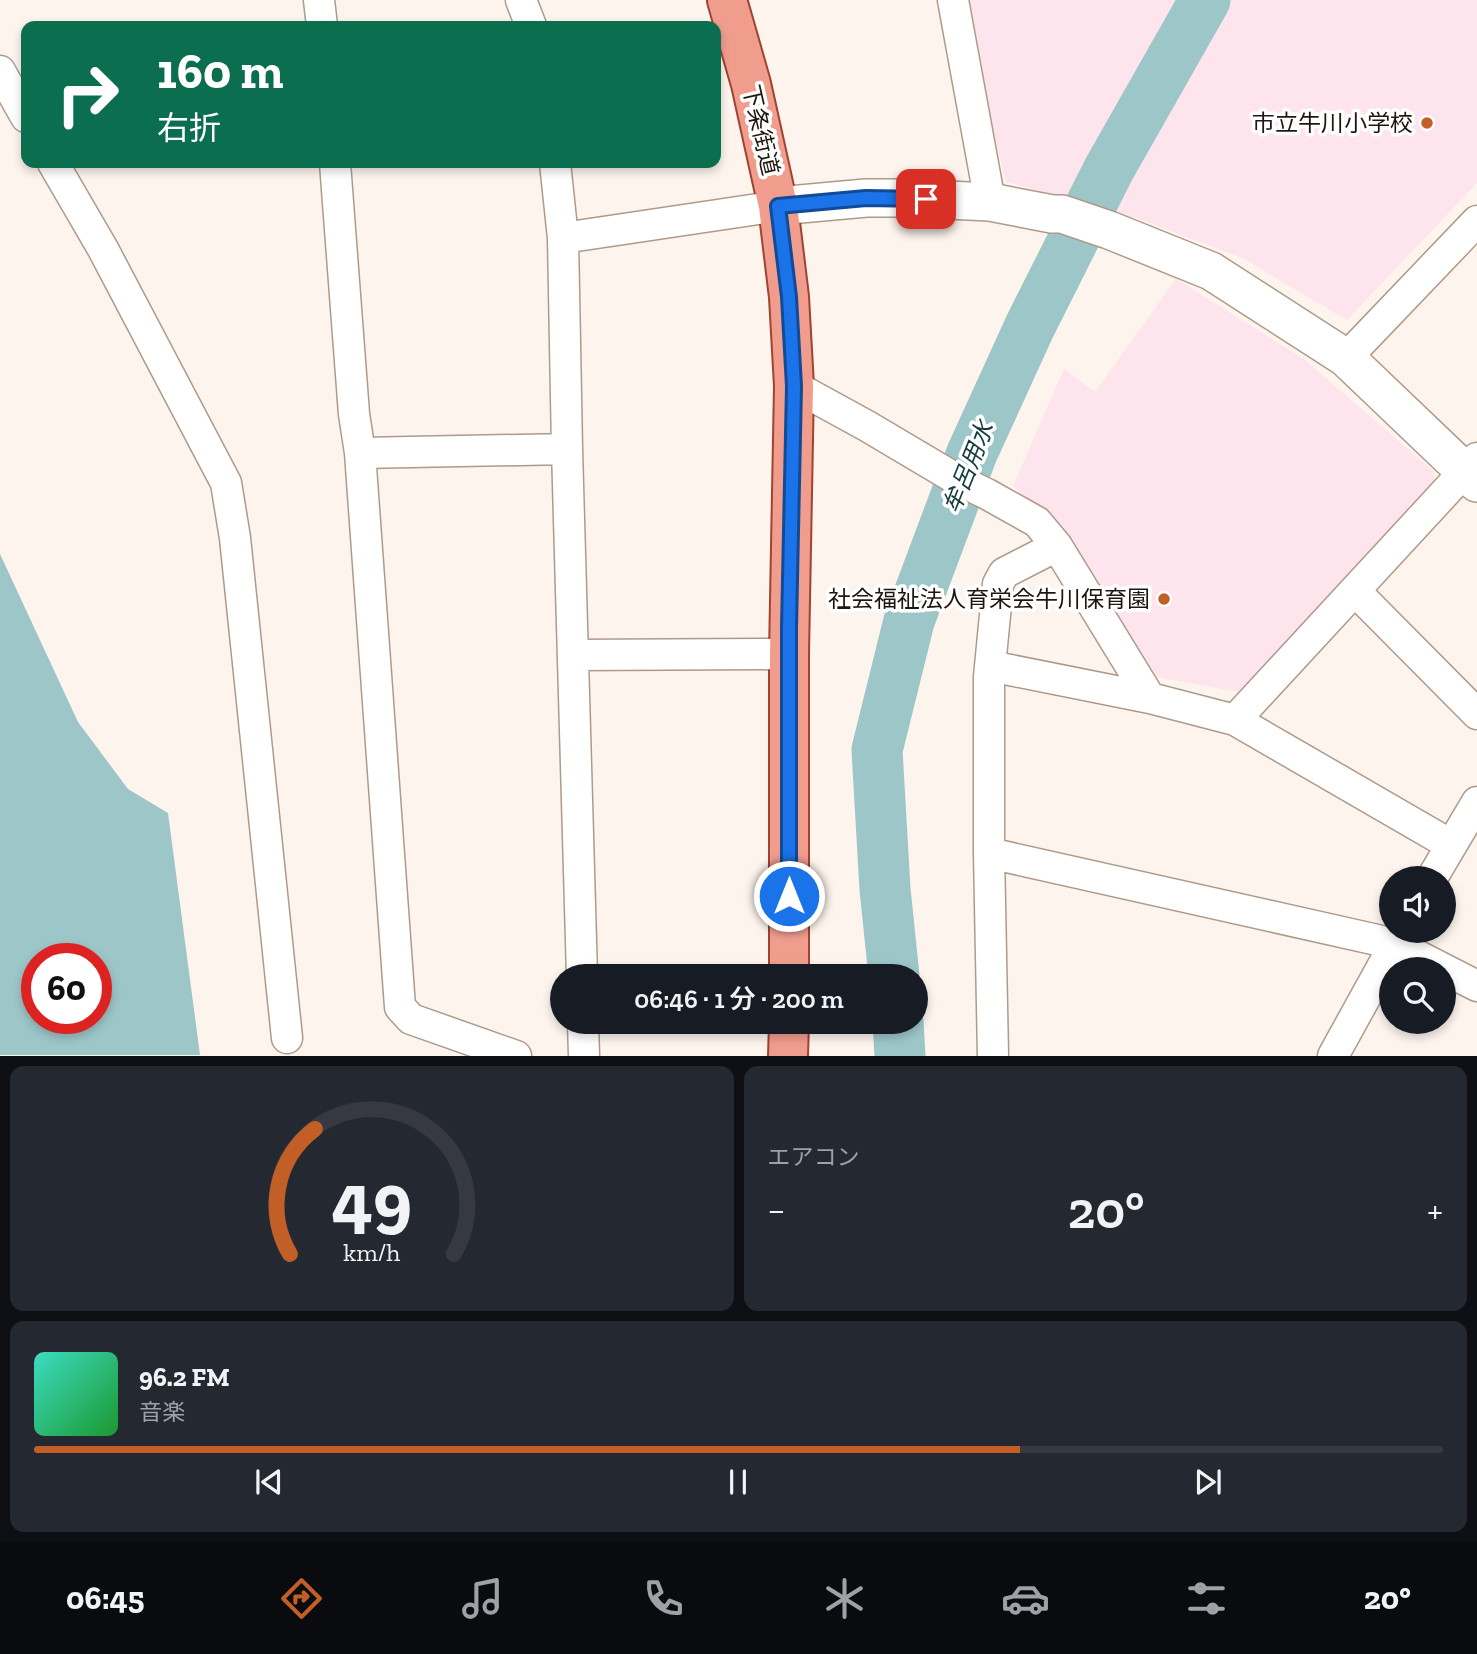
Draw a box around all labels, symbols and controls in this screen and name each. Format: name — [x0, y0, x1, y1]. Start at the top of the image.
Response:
text: 160 m — [157, 42, 283, 101]
icon: right — [42, 49, 133, 140]
street label: 下条街道 — [737, 82, 785, 178]
text: 右折 — [157, 109, 221, 147]
place label: 市立牛川小学校 — [1252, 109, 1413, 137]
marker: 市立牛川小学校 — [1419, 115, 1435, 131]
pin — [896, 169, 956, 229]
icon: arrive — [907, 180, 945, 218]
water label: 牟呂用水 — [937, 414, 1001, 517]
place label: 社会福祉法人育栄会牛川保育園 — [828, 585, 1150, 613]
marker: 社会福祉法人育栄会牛川保育園 — [1156, 591, 1172, 607]
position arrow — [752, 859, 826, 933]
map controls — [1379, 866, 1456, 1034]
button: sound — [1379, 866, 1456, 943]
speed limit sign: 60 — [21, 943, 112, 1034]
button: search — [1379, 957, 1456, 1034]
text: 06:46 · 1 分 · 200 m — [634, 983, 844, 1015]
text: エアコン — [768, 1143, 860, 1171]
text: 49 — [332, 1156, 412, 1244]
text: 20° — [1068, 1179, 1145, 1241]
text: − — [768, 1187, 785, 1233]
text: + — [1427, 1187, 1443, 1233]
text: km/h — [343, 1237, 400, 1267]
text: 96.2 FM — [139, 1361, 230, 1393]
text: 音楽 — [139, 1398, 185, 1426]
icon: previous — [250, 1463, 288, 1501]
icon: pause — [719, 1463, 757, 1501]
icon: next — [1189, 1463, 1227, 1501]
icon: directions — [277, 1574, 326, 1623]
icon: music — [458, 1574, 507, 1623]
icon: phone — [639, 1574, 688, 1623]
icon: climate — [820, 1574, 869, 1623]
icon: car — [1001, 1574, 1050, 1623]
icon: filters — [1182, 1574, 1231, 1623]
text: 06:45 — [66, 1579, 145, 1617]
text: 20° — [1364, 1579, 1411, 1617]

